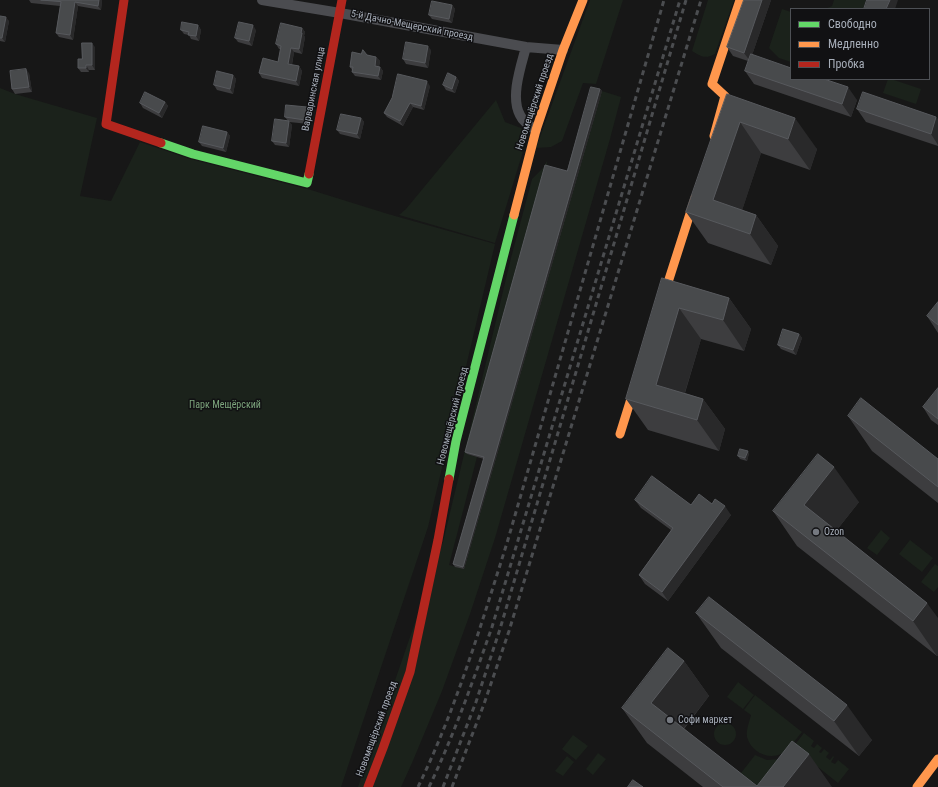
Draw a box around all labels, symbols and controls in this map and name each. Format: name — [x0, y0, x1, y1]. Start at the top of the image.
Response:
street label: 5-й Дачно-Мещерский проезд — [350, 8, 474, 44]
legend — [790, 8, 930, 80]
text: Свободно — [828, 17, 877, 31]
text: Медленно — [828, 37, 879, 51]
street label: Варваринская улица — [300, 46, 328, 132]
street label: Новомещёрский проезд — [514, 52, 556, 152]
text: Пробка — [828, 57, 865, 71]
street label: Новомещёрский проезд — [435, 366, 471, 466]
park label: Парк Мещёрский — [189, 399, 261, 411]
place label: Ozon — [824, 526, 844, 538]
marker: Ozon — [811, 527, 821, 537]
street label: Новомещёрский проезд — [354, 680, 400, 778]
place label: Софи маркет — [678, 714, 732, 726]
marker: Софи маркет — [665, 715, 675, 725]

